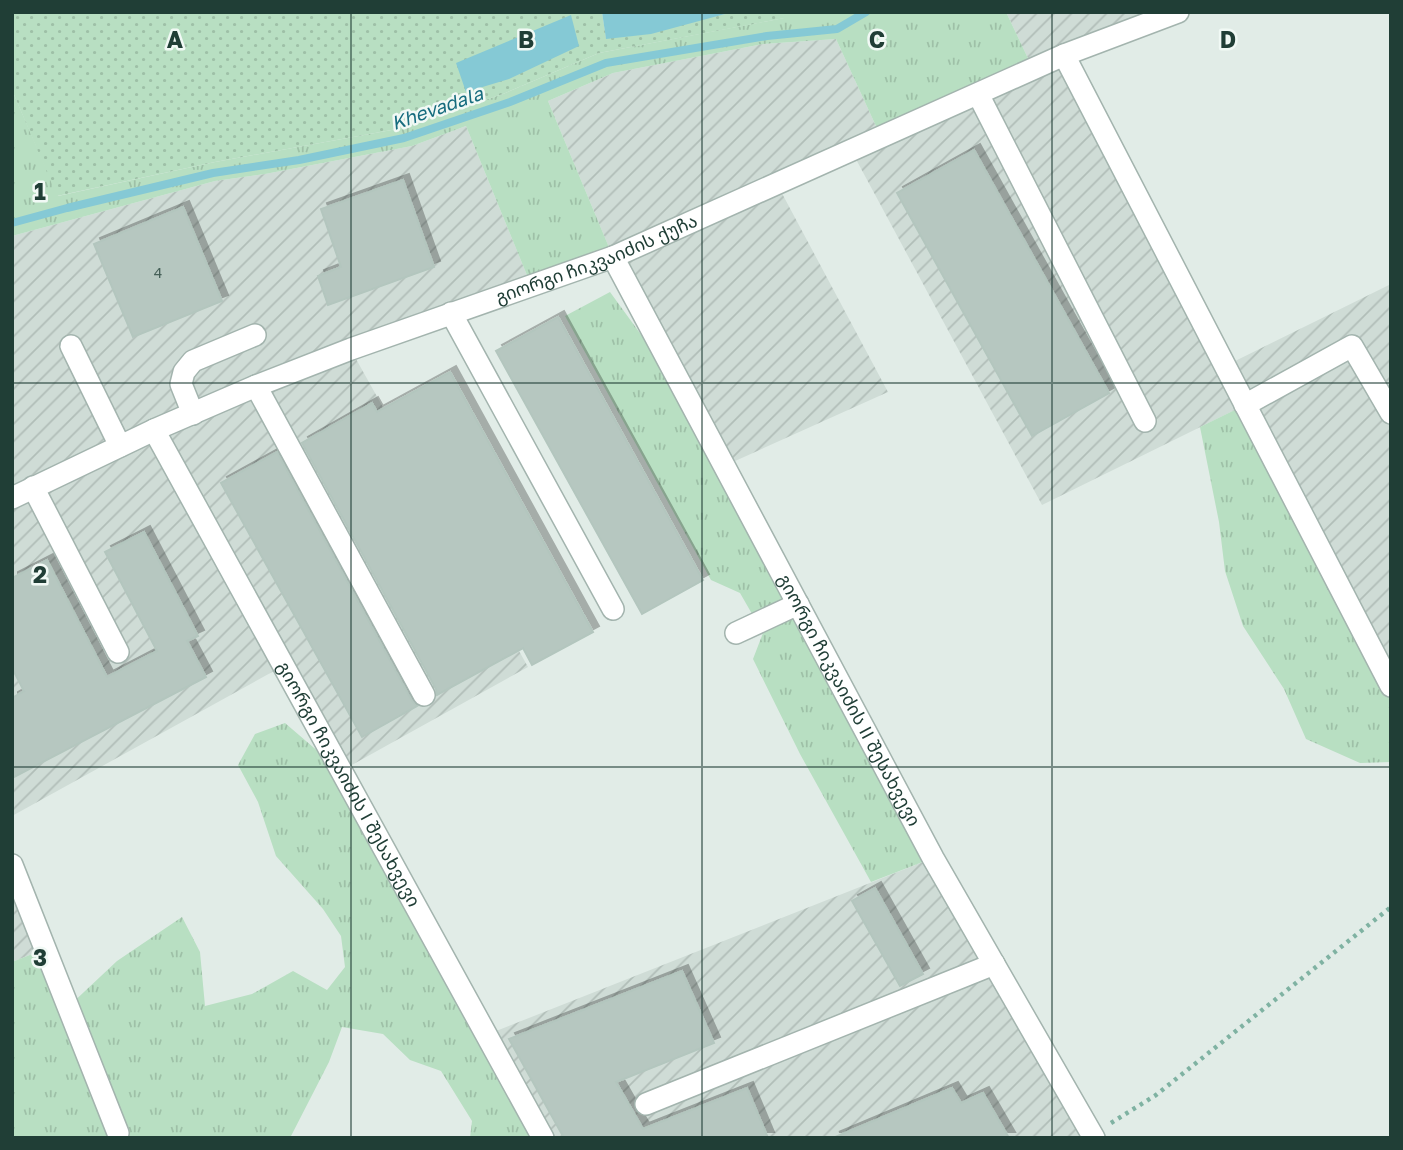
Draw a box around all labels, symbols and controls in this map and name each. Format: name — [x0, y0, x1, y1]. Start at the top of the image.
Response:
text: A — [167, 25, 184, 53]
text: B — [518, 25, 534, 53]
text: C — [869, 25, 885, 53]
text: D — [1220, 25, 1236, 53]
water label: Khevadala — [388, 81, 487, 134]
text: 1 — [34, 177, 46, 205]
street label: გიორგი ჩიკვაიძის ქუჩა — [492, 209, 700, 308]
house number: 4 — [154, 264, 162, 281]
text: 2 — [33, 560, 47, 588]
street label: გიორგი ჩიკვაიძის II შესახვევი — [773, 570, 926, 830]
street label: გიორგი ჩიკვაიძის I შესახვევი — [272, 657, 426, 910]
text: 3 — [33, 943, 47, 971]

